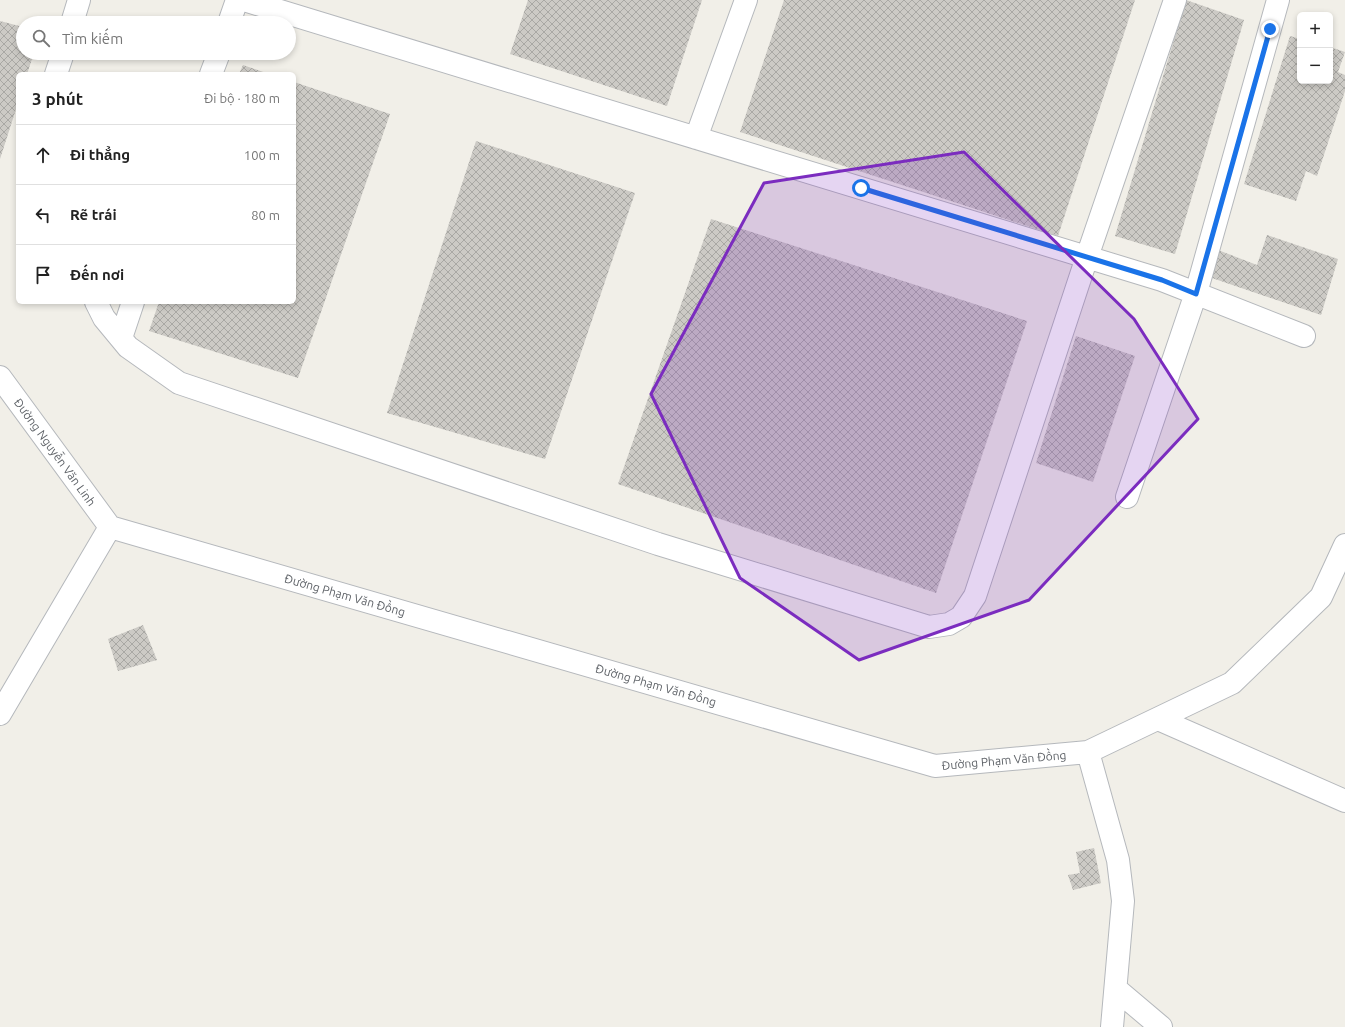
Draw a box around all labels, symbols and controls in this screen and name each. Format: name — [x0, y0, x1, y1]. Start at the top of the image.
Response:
map controls — [1297, 12, 1333, 84]
button: + — [1297, 12, 1333, 48]
search box — [16, 16, 296, 60]
route end — [1261, 20, 1279, 38]
icon: search — [30, 27, 52, 49]
text: Tìm kiếm — [62, 30, 123, 47]
button: − — [1297, 48, 1333, 84]
text: 3 phút — [32, 89, 83, 108]
text: Đi bộ · 180 m — [204, 91, 280, 105]
icon: ahead — [32, 144, 54, 166]
text: Đi thẳng — [70, 146, 130, 163]
text: 100 m — [244, 148, 280, 162]
route start — [852, 179, 870, 197]
icon: left — [32, 204, 54, 226]
text: Rẽ trái — [70, 206, 117, 223]
text: 80 m — [251, 208, 280, 222]
icon: arrive — [32, 264, 54, 286]
text: Đến nơi — [70, 266, 124, 283]
street label: Đường Nguyễn Văn Linh — [12, 396, 98, 508]
street label: Đường Phạm Văn Đồng — [283, 571, 407, 619]
street label: Đường Phạm Văn Đồng — [594, 661, 718, 709]
street label: Đường Phạm Văn Đồng — [941, 747, 1067, 773]

